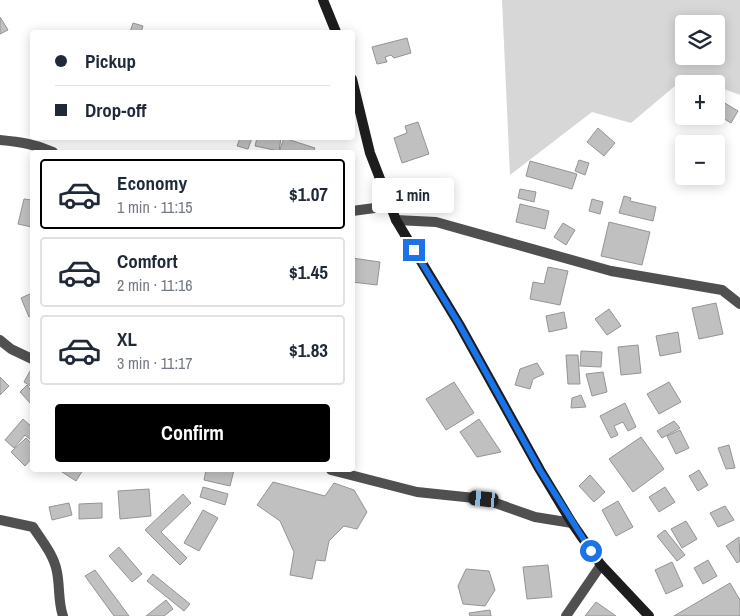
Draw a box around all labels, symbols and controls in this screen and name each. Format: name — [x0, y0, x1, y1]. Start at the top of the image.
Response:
map controls — [675, 15, 725, 185]
button: layers — [675, 15, 725, 65]
text: Pickup — [85, 48, 136, 74]
button: + — [675, 75, 725, 125]
text: Drop-off — [85, 97, 146, 123]
button: − — [675, 135, 725, 185]
text: Economy — [117, 170, 187, 196]
icon: car — [57, 172, 102, 217]
callout: 1 min — [373, 178, 455, 212]
text: $1.07 — [289, 181, 328, 207]
text: 1 min — [396, 184, 430, 206]
text: 1 min · 11:15 — [117, 196, 193, 218]
route end — [403, 239, 425, 261]
text: Comfort — [117, 248, 178, 274]
icon: car — [57, 250, 102, 295]
text: $1.45 — [289, 259, 328, 285]
text: 2 min · 11:16 — [117, 274, 193, 296]
text: XL — [117, 326, 137, 352]
icon: car — [57, 328, 102, 373]
text: $1.83 — [289, 337, 328, 363]
text: 3 min · 11:17 — [117, 352, 193, 374]
button: Confirm — [55, 404, 330, 462]
car — [468, 490, 499, 508]
route start — [580, 540, 602, 562]

